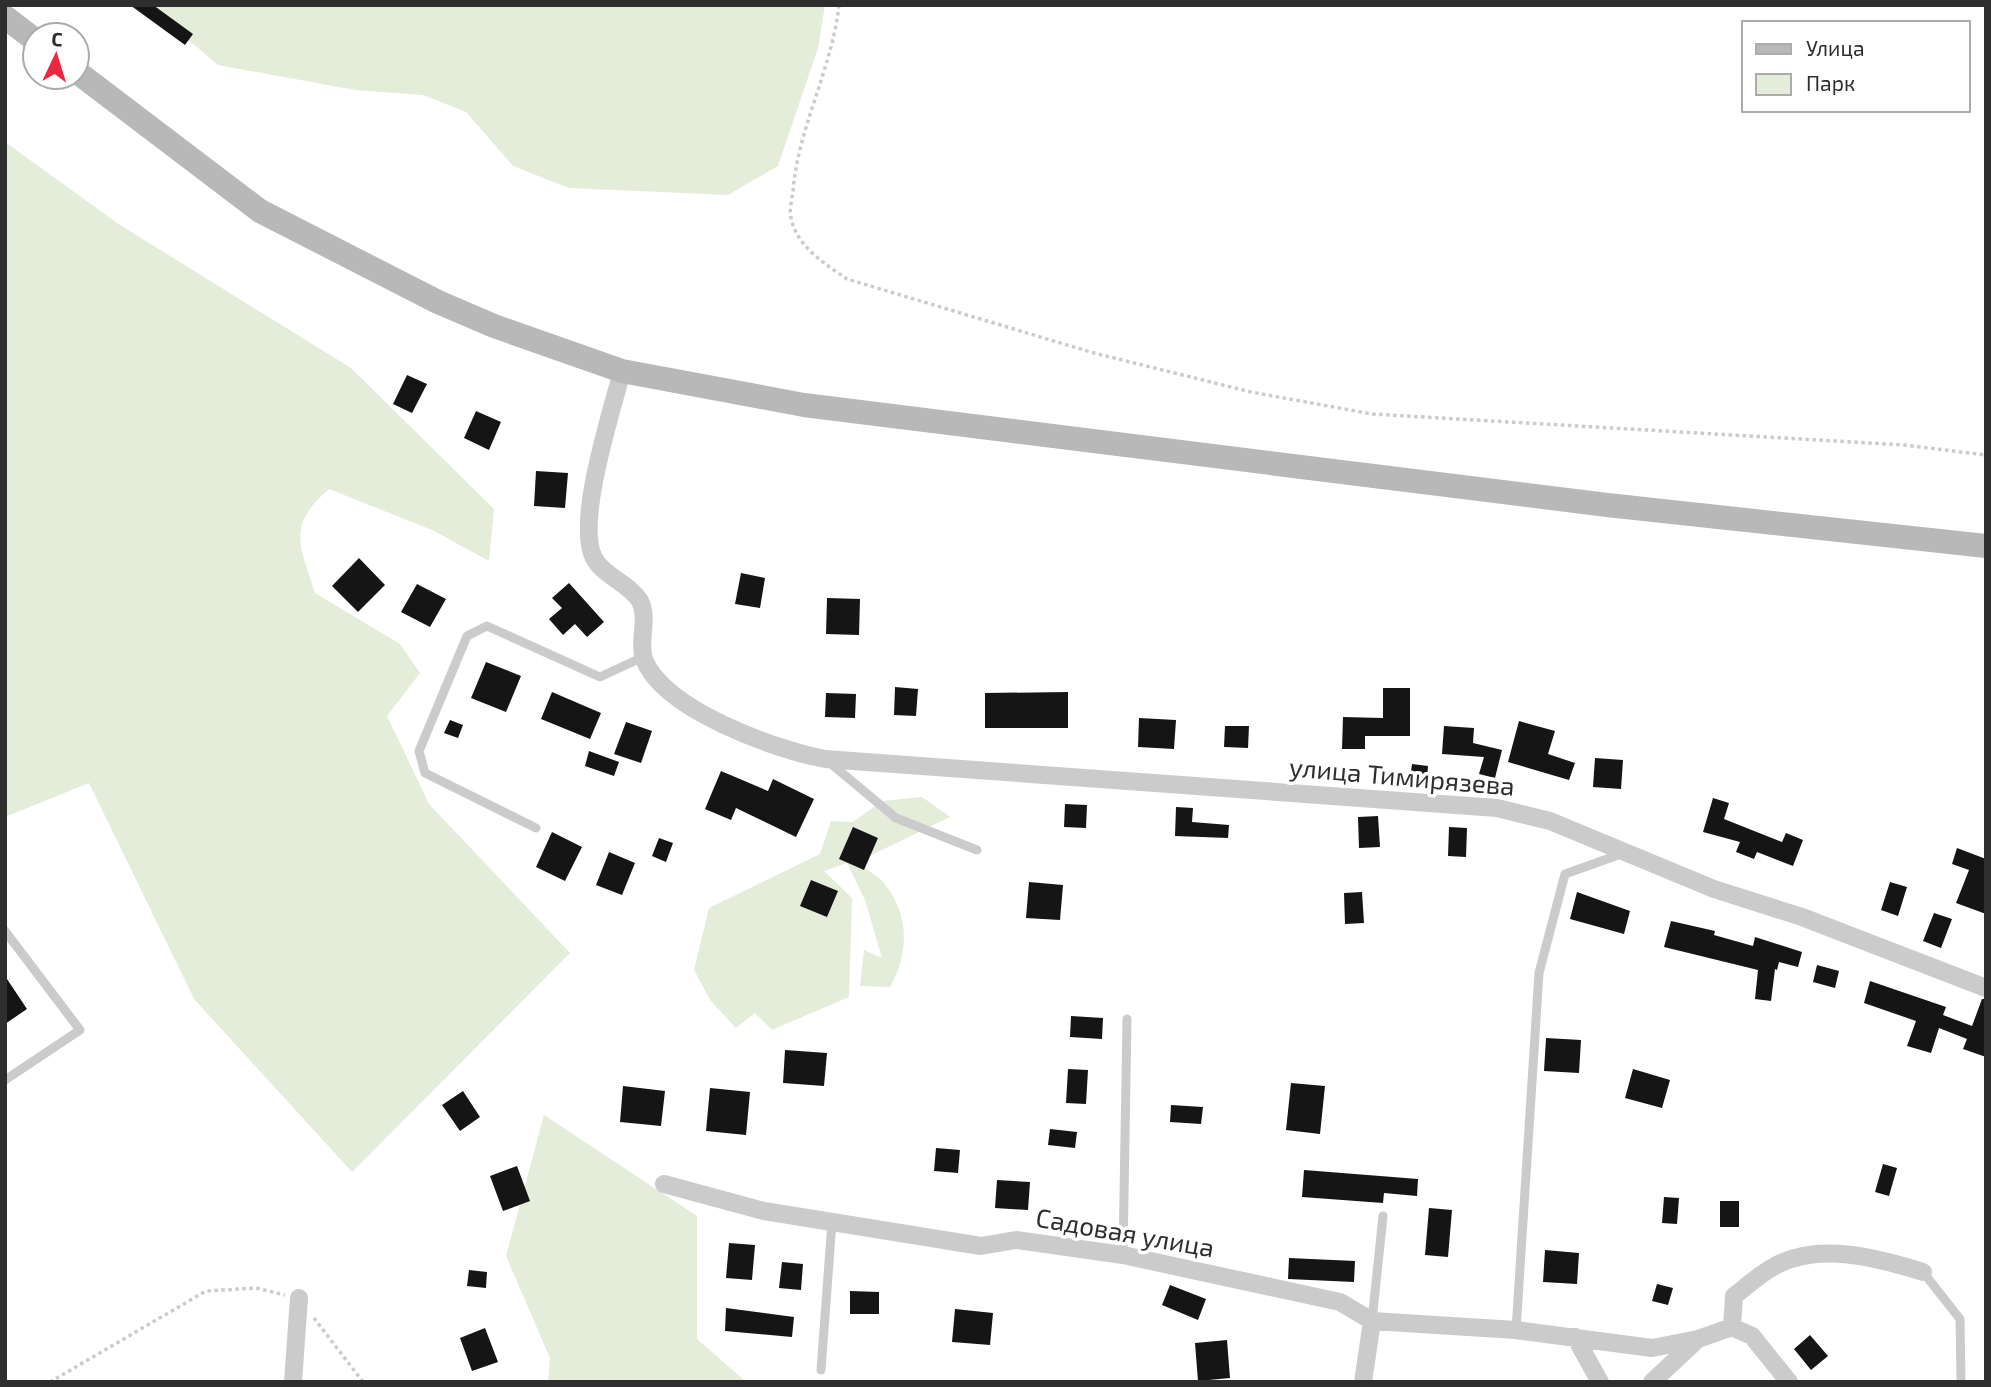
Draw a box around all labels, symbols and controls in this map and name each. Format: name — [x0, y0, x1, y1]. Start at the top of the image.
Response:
north arrow — [21, 21, 91, 91]
legend — [1742, 21, 1970, 112]
text: С — [51, 27, 64, 50]
text: Улица — [1806, 35, 1865, 60]
text: Парк — [1806, 70, 1855, 95]
street label: улица Тимирязева — [1288, 750, 1516, 802]
street label: Садовая улица — [1034, 1201, 1217, 1263]

